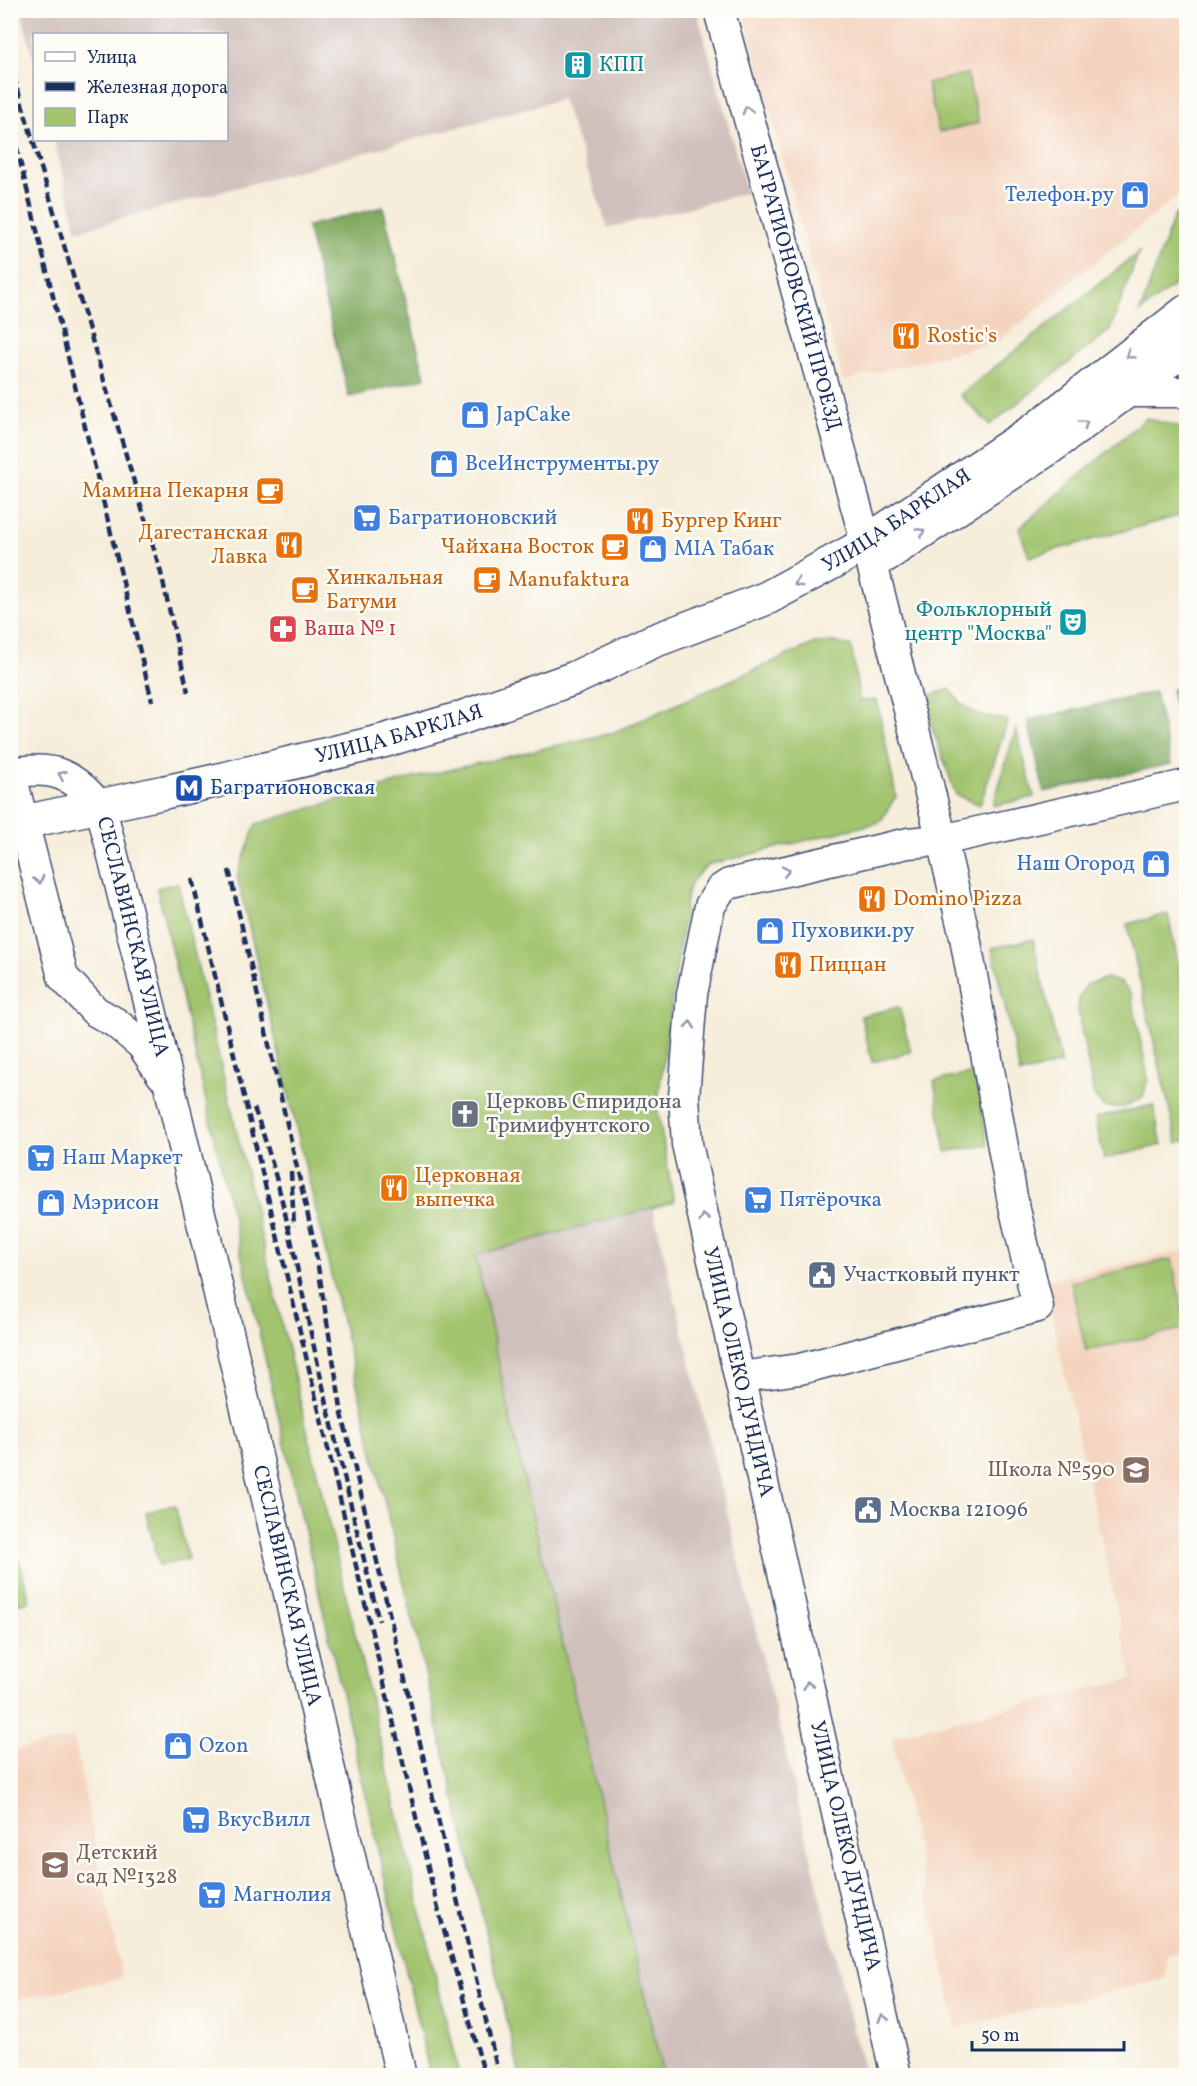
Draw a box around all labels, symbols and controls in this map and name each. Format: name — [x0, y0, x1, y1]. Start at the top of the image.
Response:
legend — [33, 33, 228, 141]
text: Улица — [87, 46, 137, 71]
building icon: КПП — [562, 49, 594, 81]
place label: КПП — [599, 51, 644, 80]
text: Железная дорога — [87, 76, 228, 101]
one-way arrow — [741, 105, 754, 115]
text: Парк — [87, 106, 129, 131]
street label: БАГРАТИОНОВСКИЙ ПРОЕЗД — [742, 141, 849, 434]
shop icon: Телефон.ру — [1119, 179, 1151, 211]
place label: Телефон.ру — [1005, 181, 1115, 210]
restaurant icon: Rostic's — [890, 320, 922, 352]
place label: Rostic's — [927, 322, 997, 351]
one-way arrow — [1126, 348, 1137, 359]
shop icon: JapCake — [459, 399, 491, 431]
place label: JapCake — [496, 401, 571, 430]
one-way arrow — [1077, 420, 1088, 431]
shop icon: ВсеИнструменты.ру — [428, 448, 460, 480]
place label: ВсеИнструменты.ру — [465, 450, 660, 479]
street label: УЛИЦА БАРКЛАЯ — [817, 461, 977, 580]
cafe icon: Мамина Пекарня — [254, 475, 286, 507]
place label: Мамина Пекарня — [82, 477, 249, 506]
supermarket icon: Багратионовский — [351, 502, 383, 534]
place label: Багратионовский — [388, 504, 558, 533]
restaurant icon: Бургер Кинг — [624, 505, 656, 537]
place label: Бургер Кинг — [661, 507, 781, 536]
place label: Дагестанская Лавка — [138, 519, 268, 572]
restaurant icon: Дагестанская Лавка — [273, 529, 305, 561]
one-way arrow — [915, 529, 926, 540]
cafe icon: Чайхана Восток — [599, 531, 631, 563]
place label: Чайхана Восток — [441, 533, 594, 562]
shop icon: MIA Табак — [637, 533, 669, 565]
place label: MIA Табак — [674, 535, 774, 564]
place label: Хинкальная Батуми — [326, 564, 443, 617]
cafe icon: Manufaktura — [471, 564, 503, 596]
place label: Manufaktura — [508, 566, 630, 595]
cafe icon: Хинкальная Батуми — [289, 574, 321, 606]
one-way arrow — [793, 575, 804, 587]
place label: Фольклорный центр "Москва" — [905, 596, 1052, 649]
theatre icon: Фольклорный центр "Москва" — [1057, 606, 1089, 638]
pharmacy icon: Ваша № 1 — [267, 613, 299, 645]
place label: Ваша № 1 — [304, 615, 397, 644]
street label: УЛИЦА БАРКЛАЯ — [312, 697, 487, 771]
one-way arrow — [57, 770, 68, 782]
metro station icon: Багратионовская — [173, 772, 205, 804]
place label: Багратионовская — [210, 774, 375, 803]
street label: СЕСЛАВИНСКАЯ УЛИЦА — [89, 814, 176, 1060]
shop icon: Наш Огород — [1140, 848, 1172, 880]
place label: Наш Огород — [1016, 850, 1135, 879]
one-way arrow — [781, 866, 791, 879]
one-way arrow — [31, 874, 44, 884]
restaurant icon: Domino Pizza — [856, 883, 888, 915]
place label: Domino Pizza — [893, 885, 1022, 914]
shop icon: Пуховики.ру — [754, 915, 786, 947]
place label: Пуховики.ру — [791, 917, 915, 946]
restaurant icon: Пиццан — [772, 949, 804, 981]
place label: Пиццан — [809, 951, 887, 980]
one-way arrow — [683, 1021, 696, 1030]
place label: Церковь Спиридона Тримифунтского — [486, 1088, 682, 1141]
church icon: Церковь Спиридона Тримифунтского — [449, 1098, 481, 1130]
supermarket icon: Наш Маркет — [25, 1142, 57, 1174]
place label: Наш Маркет — [62, 1144, 183, 1173]
place label: Церковная выпечка — [415, 1162, 520, 1215]
restaurant icon: Церковная выпечка — [378, 1172, 410, 1204]
supermarket icon: Пятёрочка — [742, 1184, 774, 1216]
place label: Пятёрочка — [779, 1186, 882, 1215]
shop icon: Мэрисон — [35, 1187, 67, 1219]
place label: Мэрисон — [72, 1189, 160, 1218]
one-way arrow — [699, 1213, 712, 1223]
street label: УЛИЦА ОЛЕКО ДУНДИЧА — [695, 1244, 781, 1500]
public building icon: Участковый пункт — [806, 1259, 838, 1291]
place label: Участковый пункт — [843, 1261, 1020, 1290]
school or university icon: Школа №590 — [1120, 1454, 1152, 1486]
place label: Школа №590 — [987, 1456, 1115, 1485]
street label: СЕСЛАВИНСКАЯ УЛИЦА — [245, 1462, 329, 1709]
public building icon: Москва 121096 — [852, 1494, 884, 1526]
place label: Москва 121096 — [889, 1496, 1028, 1525]
one-way arrow — [802, 1680, 815, 1690]
street label: УЛИЦА ОЛЕКО ДУНДИЧА — [802, 1718, 888, 1974]
shop icon: Ozon — [162, 1730, 194, 1762]
place label: Ozon — [199, 1732, 249, 1761]
supermarket icon: ВкусВилл — [180, 1804, 212, 1836]
place label: ВкусВилл — [217, 1806, 311, 1835]
place label: Детский сад №1328 — [76, 1839, 177, 1892]
school or university icon: Детский сад №1328 — [39, 1849, 71, 1881]
supermarket icon: Магнолия — [196, 1879, 228, 1911]
place label: Магнолия — [233, 1881, 331, 1910]
one-way arrow — [878, 2014, 891, 2024]
scale bar — [972, 2014, 1124, 2052]
text: 50 m — [981, 2024, 1020, 2049]

